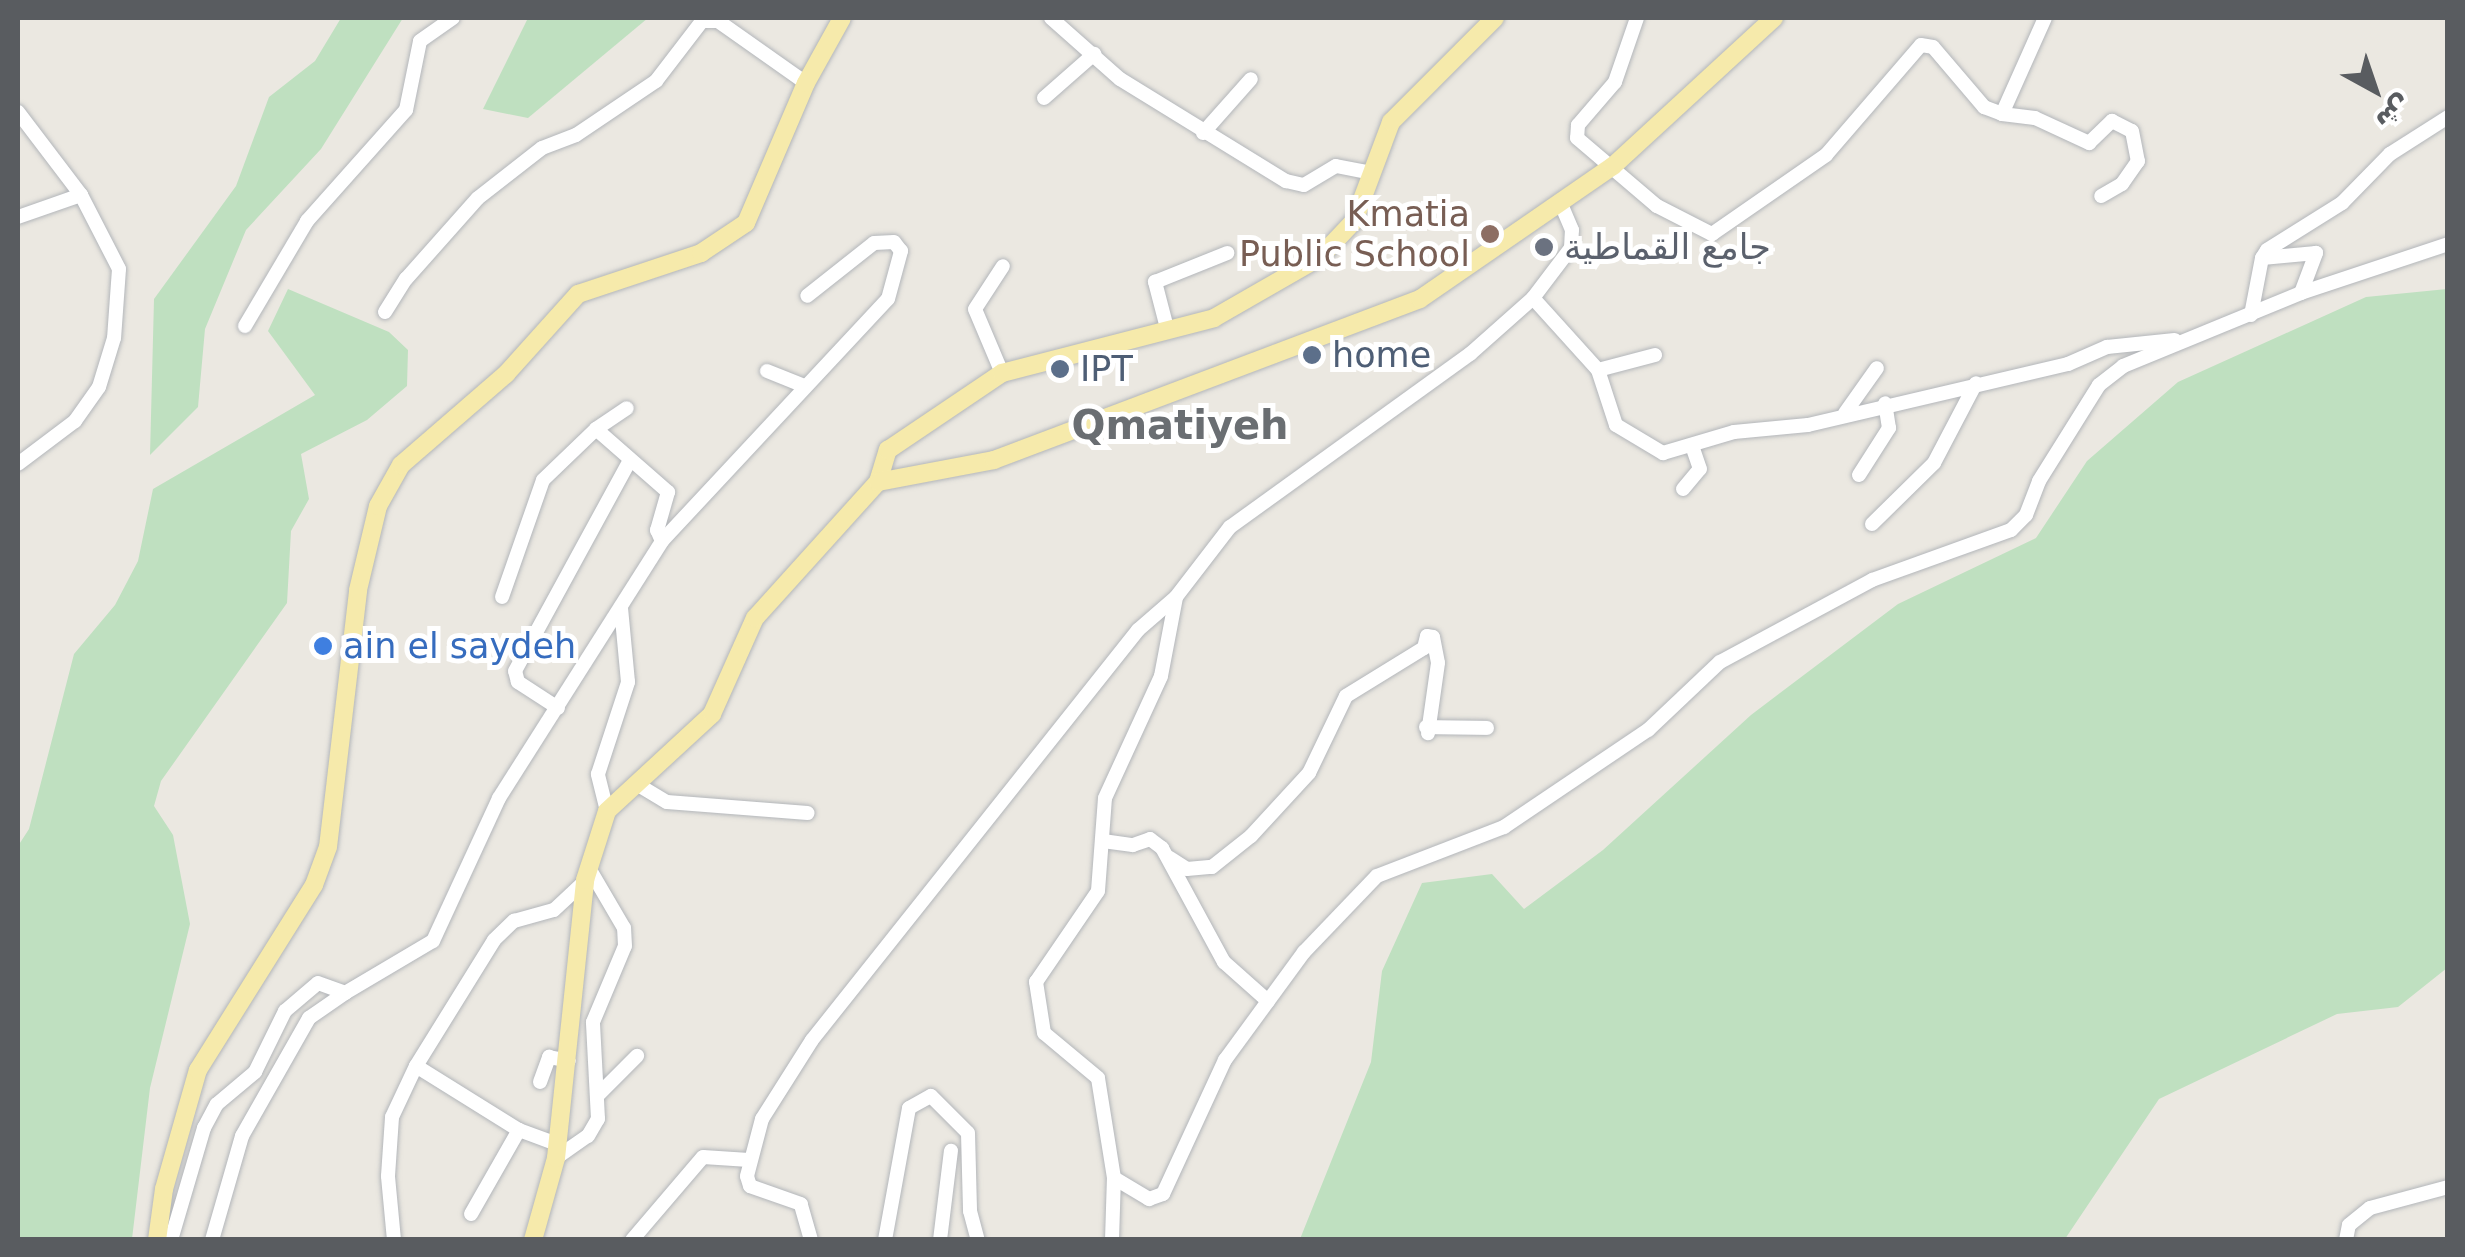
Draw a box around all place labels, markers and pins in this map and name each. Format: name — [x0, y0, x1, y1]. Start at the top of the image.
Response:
place label: Kmatia Public School — [1239, 193, 1470, 275]
marker: Kmatia Public School — [1479, 223, 1501, 245]
place label: جامع القماطية — [1564, 226, 1771, 268]
marker: جامع القماطية — [1533, 236, 1555, 258]
place label: home — [1332, 334, 1431, 376]
marker: home — [1301, 344, 1323, 366]
place label: IPT — [1080, 348, 1133, 390]
marker: IPT — [1049, 358, 1071, 380]
place label: ain el saydeh — [343, 625, 576, 667]
marker: ain el saydeh — [312, 635, 334, 657]

